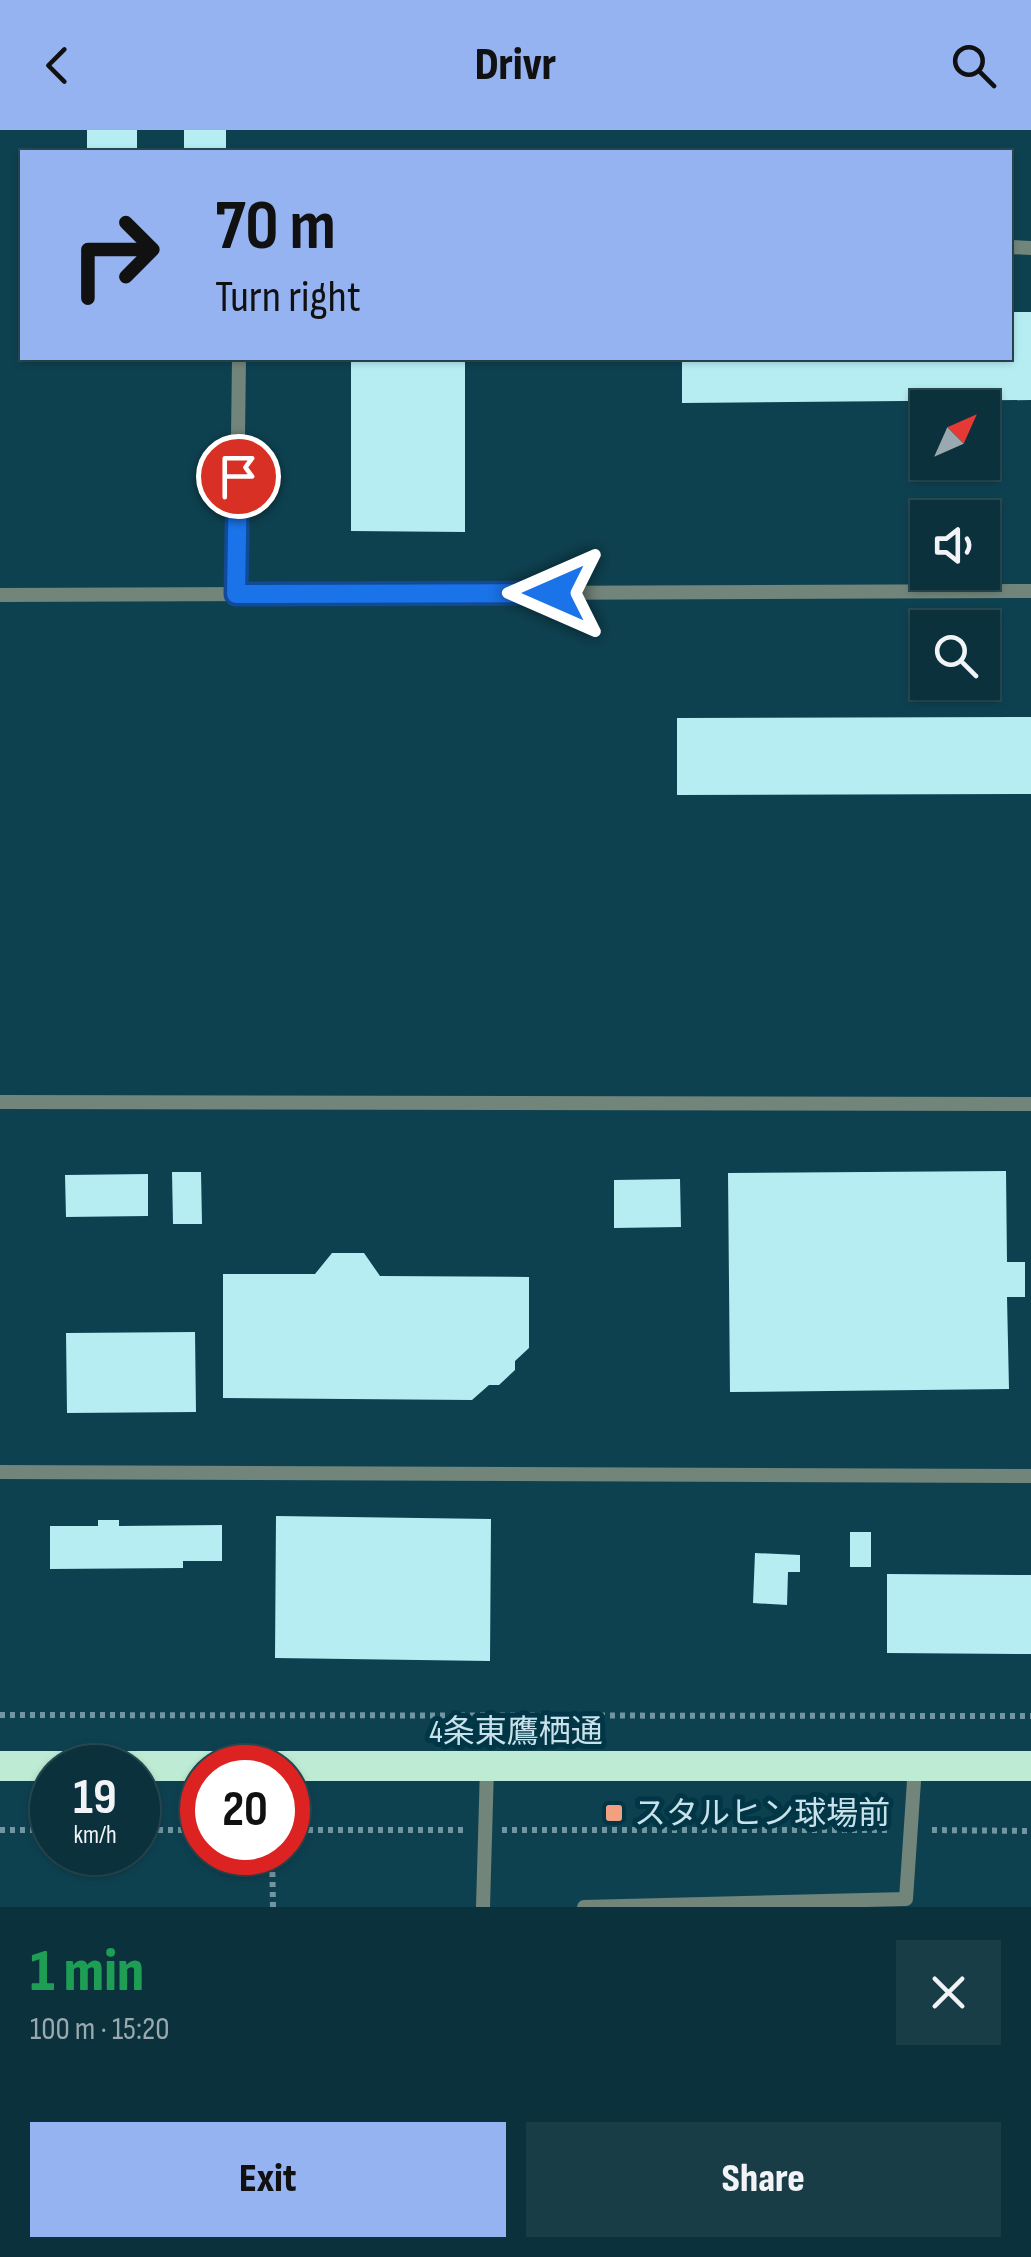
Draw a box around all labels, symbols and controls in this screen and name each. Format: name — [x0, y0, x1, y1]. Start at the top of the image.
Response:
icon: back — [30, 38, 85, 93]
text: Drivr — [475, 38, 556, 93]
icon: search — [946, 38, 1001, 93]
text: 70 m — [215, 185, 336, 269]
icon: right — [50, 190, 180, 320]
text: Turn right — [215, 270, 361, 325]
north arrow — [910, 390, 1000, 480]
map controls — [910, 390, 1000, 700]
pin — [196, 434, 281, 519]
icon: arrive — [211, 449, 266, 504]
button: sound — [910, 500, 1000, 590]
position arrow — [502, 541, 606, 645]
button: search — [910, 610, 1000, 700]
street label: 4条東鷹栖通 — [429, 1713, 603, 1752]
speed limit sign: 20 — [180, 1745, 310, 1875]
text: 19 — [73, 1768, 117, 1828]
place label: スタルヒン球場前 — [634, 1795, 890, 1834]
marker: スタルヒン球場前 — [603, 1802, 625, 1824]
text: km/h — [73, 1820, 117, 1851]
text: 1 min — [30, 1936, 144, 2008]
button: close — [896, 1940, 1001, 2045]
text: 100 m · 15:20 — [30, 2010, 169, 2049]
button: Exit — [30, 2122, 506, 2237]
button: Share — [526, 2122, 1001, 2237]

